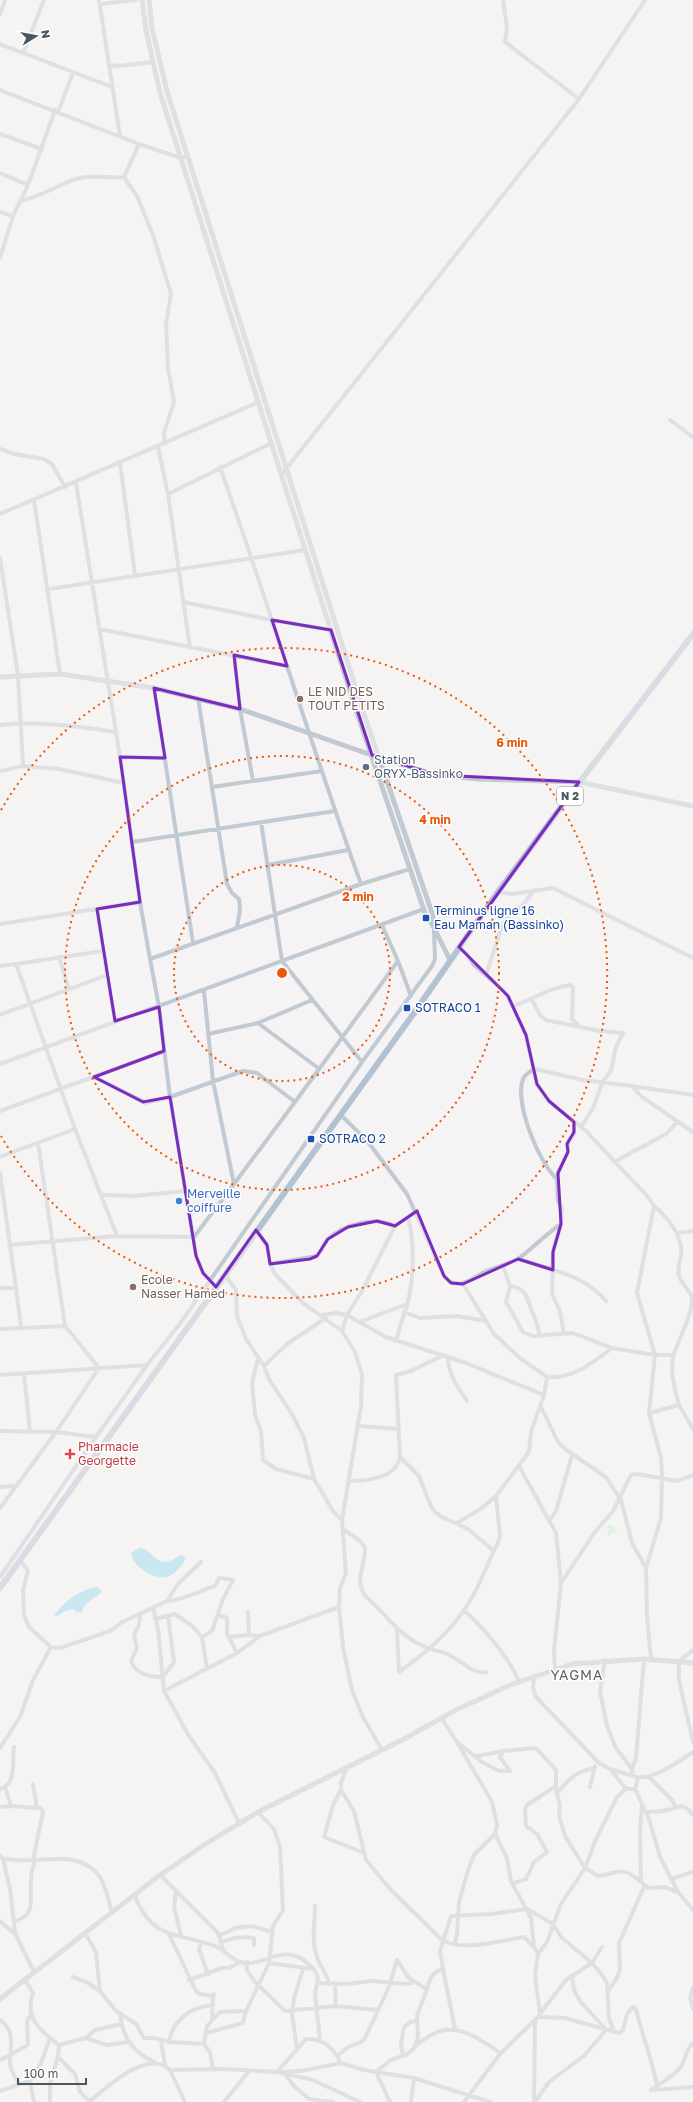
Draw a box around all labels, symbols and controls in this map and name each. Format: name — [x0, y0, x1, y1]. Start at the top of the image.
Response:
north arrow — [16, 16, 56, 56]
text: N — [39, 29, 53, 39]
place label: LE NID DES TOUT PETITS — [308, 684, 385, 713]
marker: LE NID DES TOUT PETITS — [295, 694, 305, 704]
text: 6 min — [496, 735, 528, 750]
place label: Station ORYX-Bassinko — [374, 752, 463, 781]
marker: Station ORYX-Bassinko — [361, 762, 371, 772]
road number: N 2 — [557, 787, 583, 805]
text: 4 min — [419, 812, 451, 827]
text: 2 min — [342, 889, 374, 904]
place label: Terminus ligne 16 Eau Maman (Bassinko) — [434, 903, 564, 932]
marker: Terminus ligne 16 Eau Maman (Bassinko) — [421, 913, 431, 923]
centre of rings — [275, 966, 289, 980]
place label: SOTRACO 1 — [415, 1000, 481, 1015]
marker: SOTRACO 1 — [402, 1003, 412, 1013]
place label: SOTRACO 2 — [319, 1131, 386, 1146]
marker: SOTRACO 2 — [306, 1134, 316, 1144]
place label: Merveille coiffure — [187, 1186, 241, 1215]
marker: Merveille coiffure — [174, 1196, 184, 1206]
place label: Ecole Nasser Hamed — [141, 1272, 225, 1301]
marker: Ecole Nasser Hamed — [128, 1282, 138, 1292]
place label: Pharmacie Georgette — [78, 1439, 139, 1468]
marker: Pharmacie Georgette — [65, 1449, 75, 1459]
district label: YAGMA — [551, 1666, 603, 1683]
scale bar — [18, 2060, 86, 2086]
text: 100 m — [24, 2066, 58, 2081]

